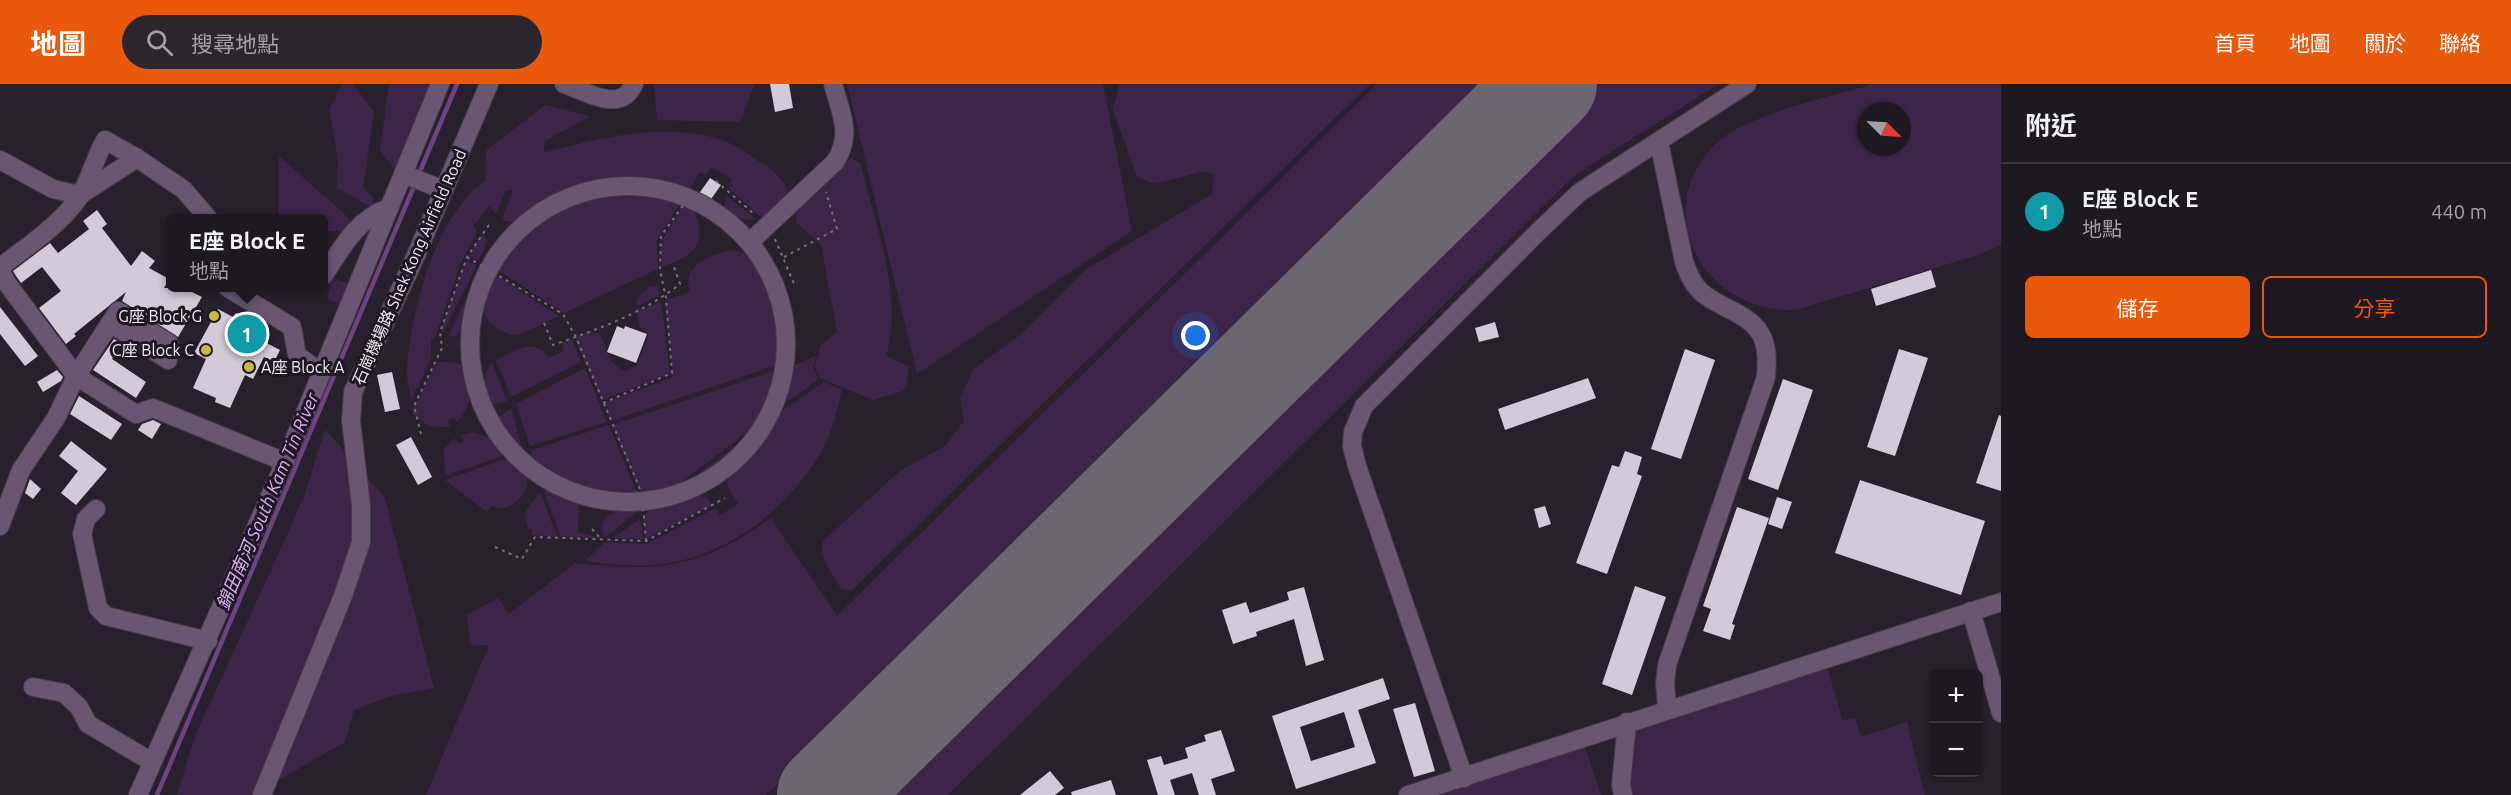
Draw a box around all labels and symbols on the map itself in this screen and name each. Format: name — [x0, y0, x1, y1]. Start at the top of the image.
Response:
north arrow — [1857, 102, 1911, 156]
street label: 石崗機場路 Shek Kong Airfield Road — [349, 146, 469, 388]
place label: G座 Block G — [118, 307, 202, 325]
marker: G座 Block G — [207, 309, 221, 323]
pin: 1 — [228, 312, 266, 356]
your location — [1181, 321, 1210, 350]
place label: C座 Block C — [112, 341, 194, 359]
marker: C座 Block C — [199, 343, 213, 357]
place label: A座 Block A — [261, 358, 345, 376]
marker: A座 Block A — [242, 360, 256, 374]
water label: 錦田南河 South Kam Tin River — [212, 389, 322, 612]

